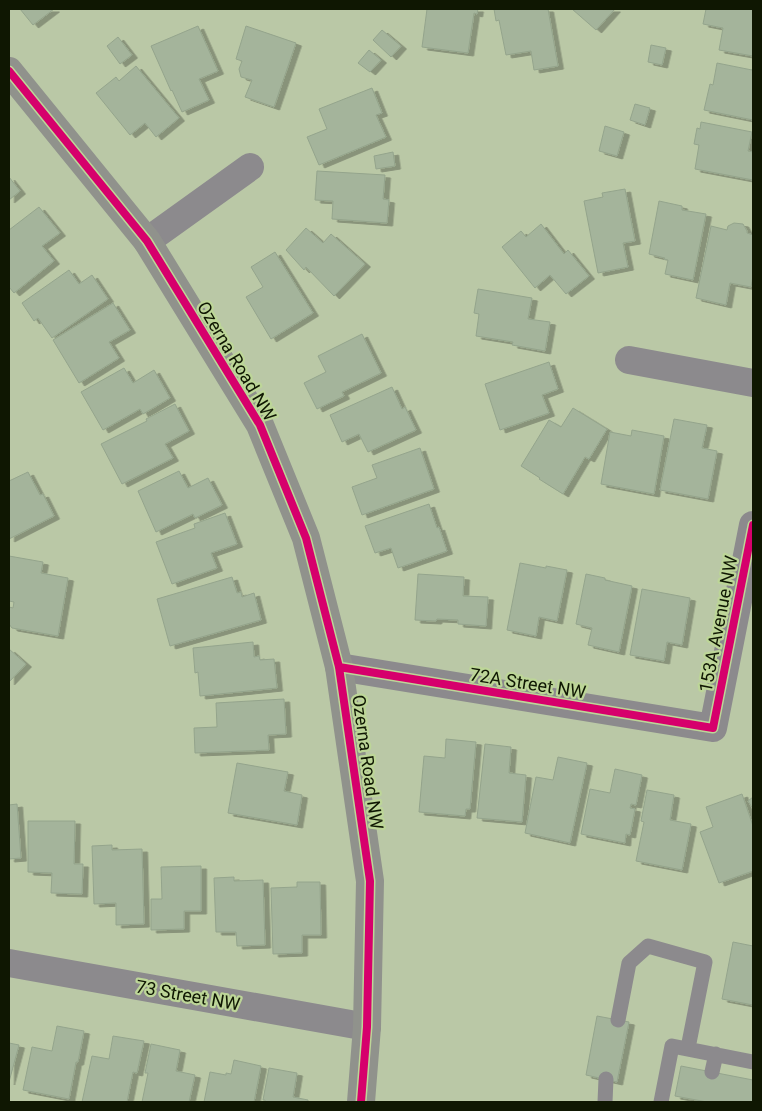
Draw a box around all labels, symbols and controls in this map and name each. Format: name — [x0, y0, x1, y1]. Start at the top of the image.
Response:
street label: Ozerna Road NW — [193, 297, 281, 425]
street label: 153A Avenue NW — [694, 554, 742, 694]
street label: 72A Street NW — [468, 663, 588, 703]
street label: Ozerna Road NW — [348, 693, 388, 831]
street label: 73 Street NW — [134, 976, 242, 1015]

